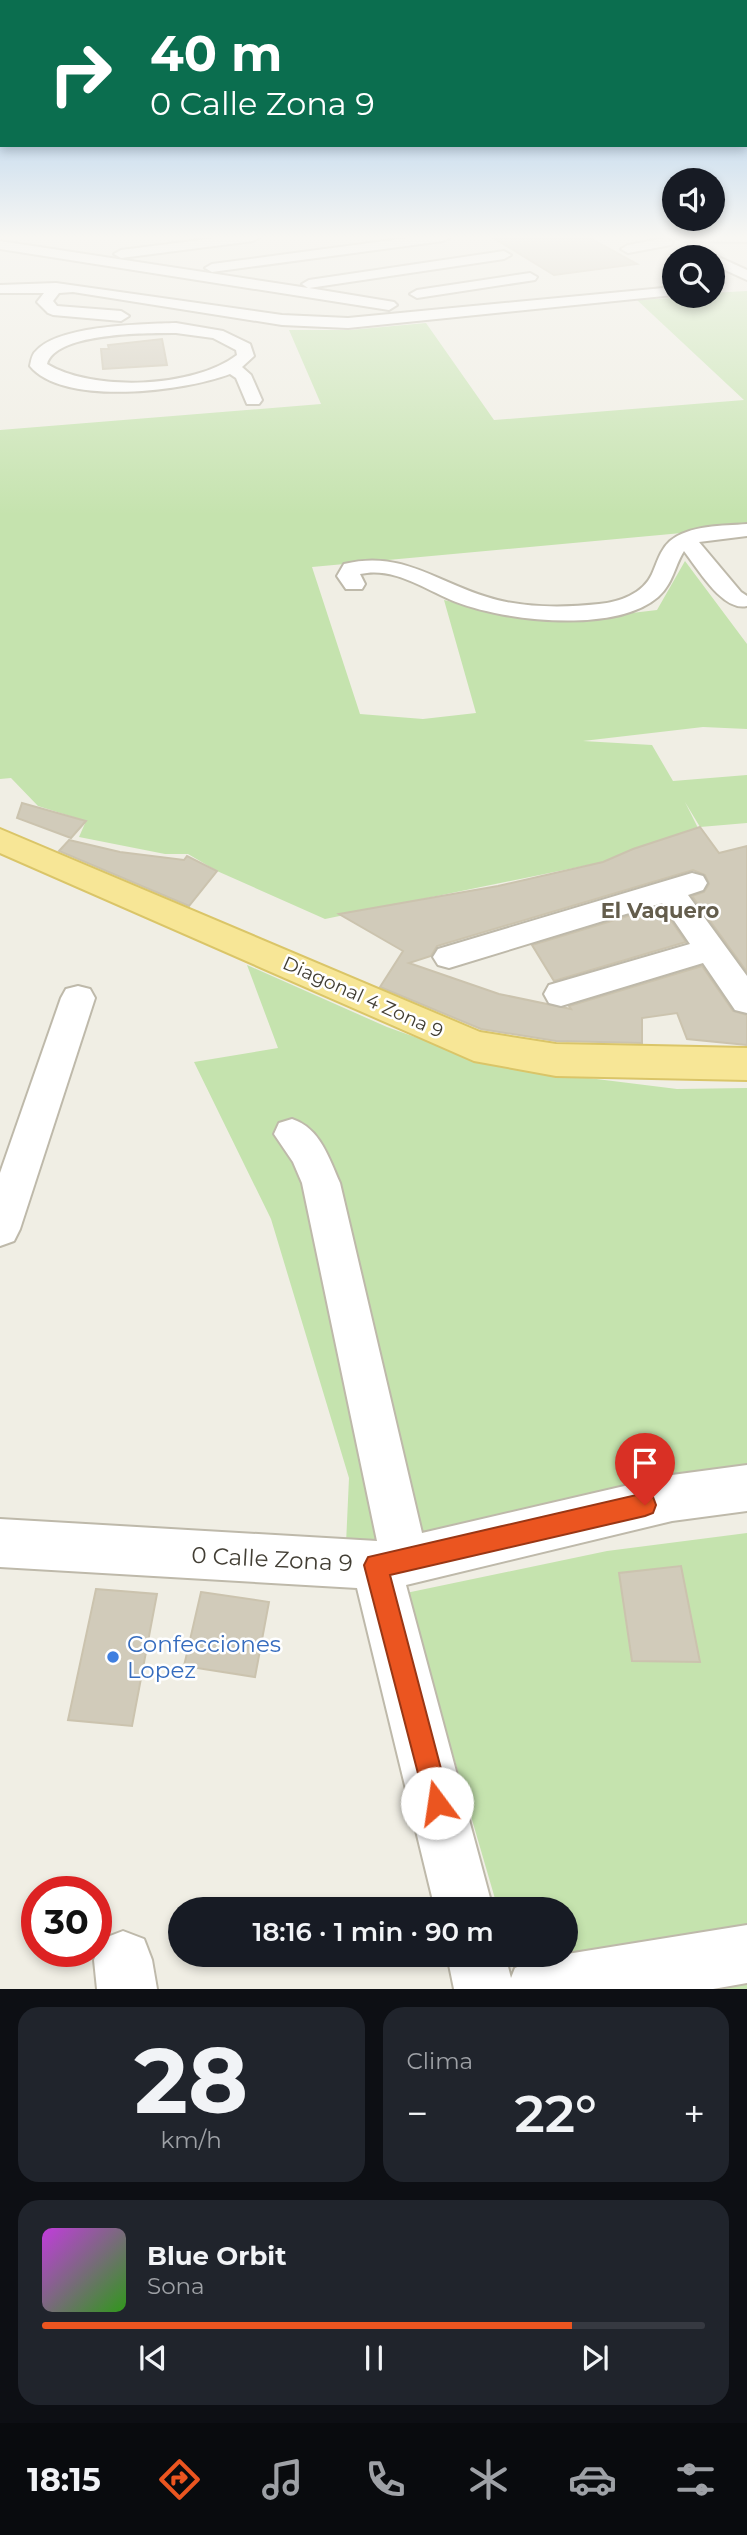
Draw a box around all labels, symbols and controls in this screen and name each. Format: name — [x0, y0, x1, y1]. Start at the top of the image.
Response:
text: 40 m — [150, 24, 282, 83]
icon: right — [35, 28, 126, 119]
text: 0 Calle Zona 9 — [150, 84, 375, 123]
map controls — [662, 168, 725, 308]
button: sound — [662, 168, 725, 231]
button: search — [662, 245, 725, 308]
district label: El Vaquero — [601, 898, 720, 923]
street label: Diagonal 4 Zona 9 — [279, 951, 447, 1043]
pin — [615, 1433, 675, 1505]
icon: arrive — [626, 1444, 664, 1482]
street label: 0 Calle Zona 9 — [191, 1541, 353, 1577]
place label: Confecciones Lopez — [127, 1630, 281, 1684]
marker: Confecciones Lopez — [105, 1649, 121, 1665]
position arrow — [400, 1766, 474, 1840]
speed limit sign: 30 — [21, 1876, 112, 1967]
text: 18:16 · 1 min · 90 m — [252, 1916, 494, 1948]
text: 28 — [134, 2025, 248, 2136]
text: Clima — [407, 2047, 473, 2075]
text: 22° — [515, 2082, 597, 2145]
text: − — [407, 2090, 428, 2137]
text: + — [683, 2090, 705, 2137]
text: km/h — [161, 2126, 222, 2154]
text: Blue Orbit — [147, 2240, 286, 2272]
text: Sona — [147, 2272, 205, 2300]
icon: previous — [134, 2339, 172, 2377]
icon: pause — [355, 2339, 393, 2377]
icon: next — [576, 2339, 614, 2377]
icon: directions — [155, 2455, 204, 2504]
icon: music — [258, 2455, 307, 2504]
icon: phone — [361, 2455, 410, 2504]
icon: climate — [464, 2455, 513, 2504]
icon: car — [568, 2455, 617, 2504]
icon: filters — [671, 2455, 720, 2504]
text: 18:15 — [27, 2460, 101, 2499]

